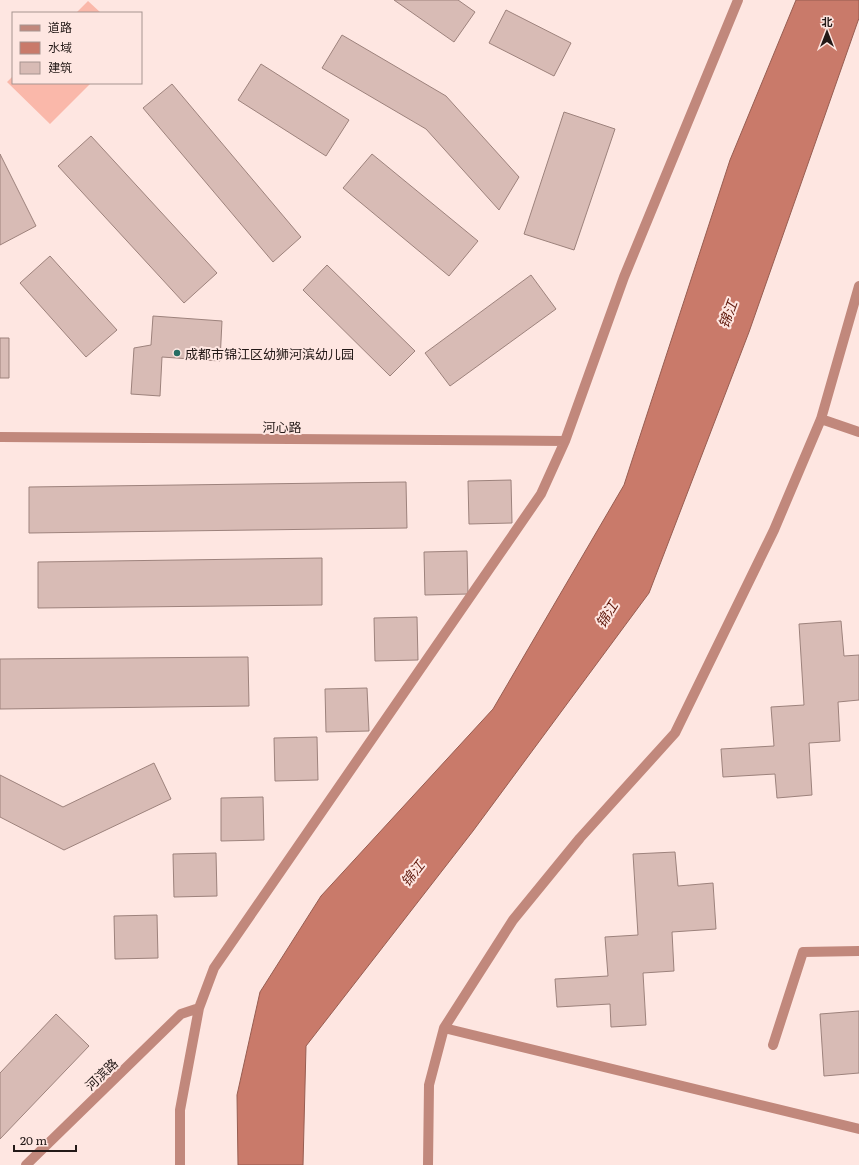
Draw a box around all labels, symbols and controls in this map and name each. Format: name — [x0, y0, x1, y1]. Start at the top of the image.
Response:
legend — [12, 12, 142, 84]
north arrow — [807, 12, 847, 52]
text: 北 — [822, 13, 833, 29]
text: 道路 — [48, 18, 72, 36]
text: 水域 — [48, 38, 72, 56]
text: 建筑 — [48, 58, 72, 76]
water label: 锦江 — [713, 296, 742, 331]
place label: 成都市锦江区幼狮河滨幼儿园 — [185, 344, 354, 363]
marker: 成都市锦江区幼狮河滨幼儿园 — [172, 348, 182, 358]
street label: 河心路 — [262, 417, 302, 436]
water label: 锦江 — [590, 595, 623, 631]
water label: 锦江 — [396, 854, 430, 890]
street label: 河滨路 — [80, 1054, 122, 1094]
scale bar — [14, 1127, 76, 1153]
text: 20 m — [20, 1131, 47, 1149]

